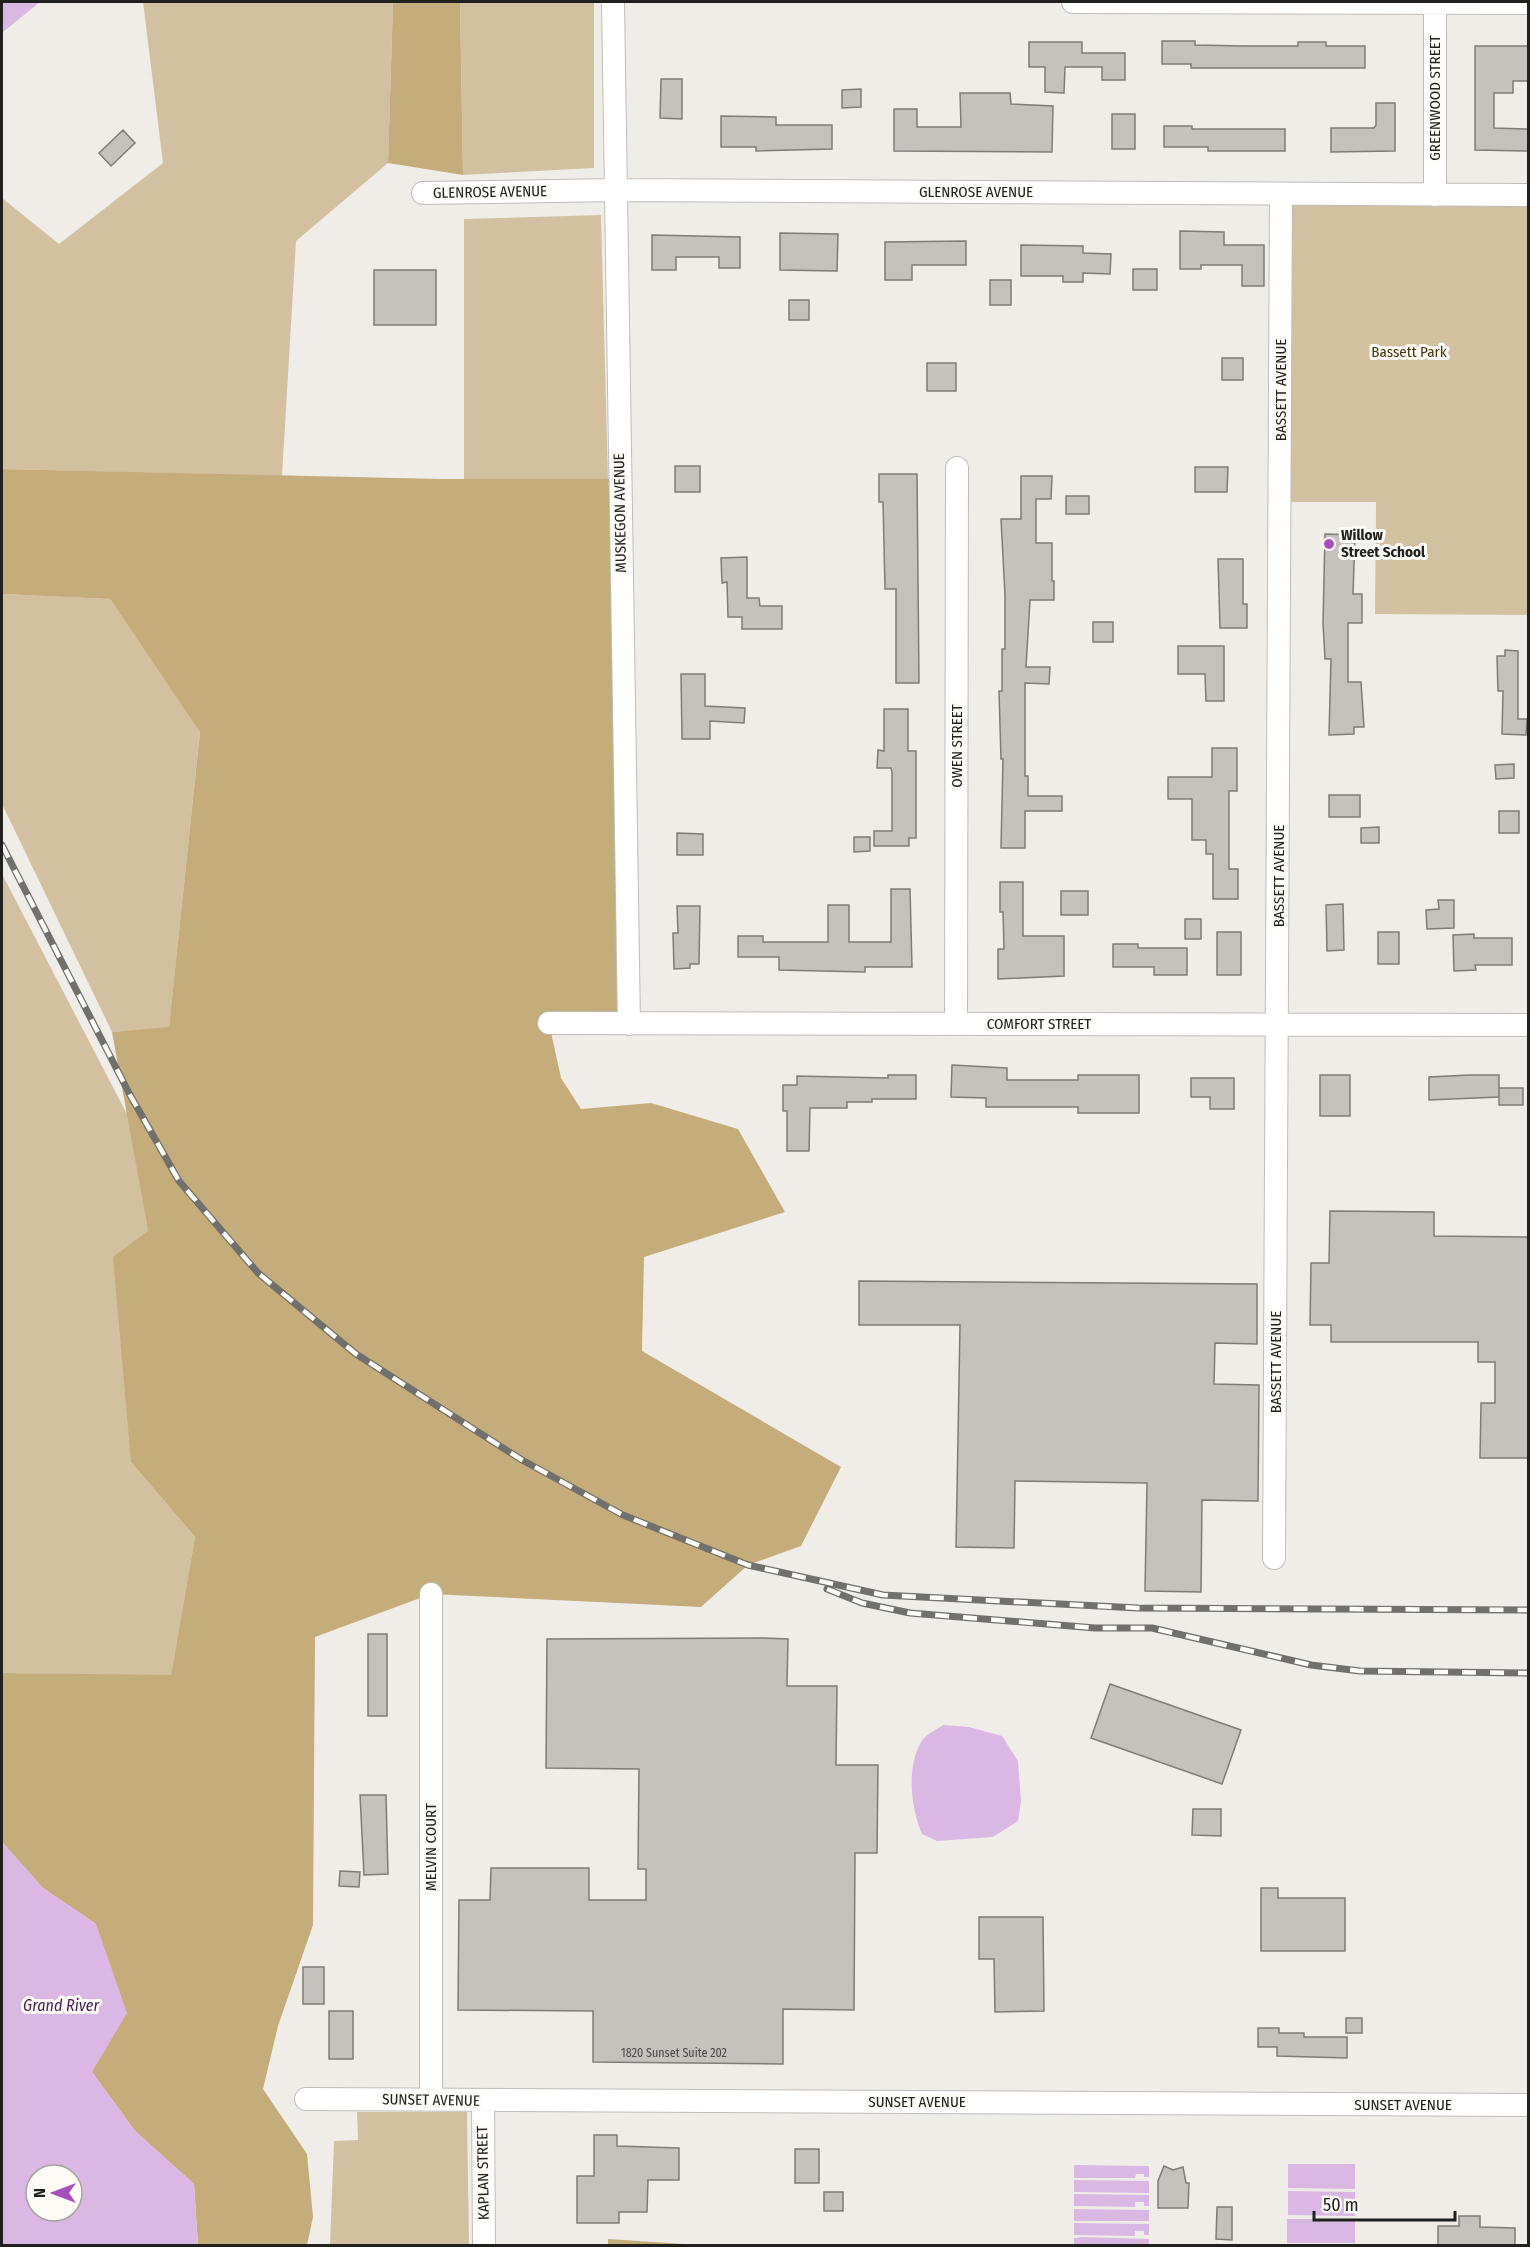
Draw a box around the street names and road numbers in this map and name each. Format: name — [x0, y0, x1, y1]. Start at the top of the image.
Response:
street label: GREENWOOD STREET — [1426, 35, 1444, 161]
street label: GLENROSE AVENUE — [433, 182, 547, 202]
street label: GLENROSE AVENUE — [919, 183, 1033, 201]
street label: BASSETT AVENUE — [1272, 339, 1290, 441]
street label: MUSKEGON AVENUE — [610, 453, 630, 573]
street label: OWEN STREET — [948, 704, 966, 788]
street label: BASSETT AVENUE — [1270, 825, 1288, 927]
street label: COMFORT STREET — [987, 1015, 1091, 1033]
street label: BASSETT AVENUE — [1267, 1311, 1285, 1413]
street label: MELVIN COURT — [422, 1803, 440, 1891]
street label: SUNSET AVENUE — [382, 2090, 480, 2110]
street label: SUNSET AVENUE — [868, 2093, 966, 2111]
street label: SUNSET AVENUE — [1354, 2096, 1452, 2114]
street label: KAPLAN STREET — [473, 2126, 493, 2220]

